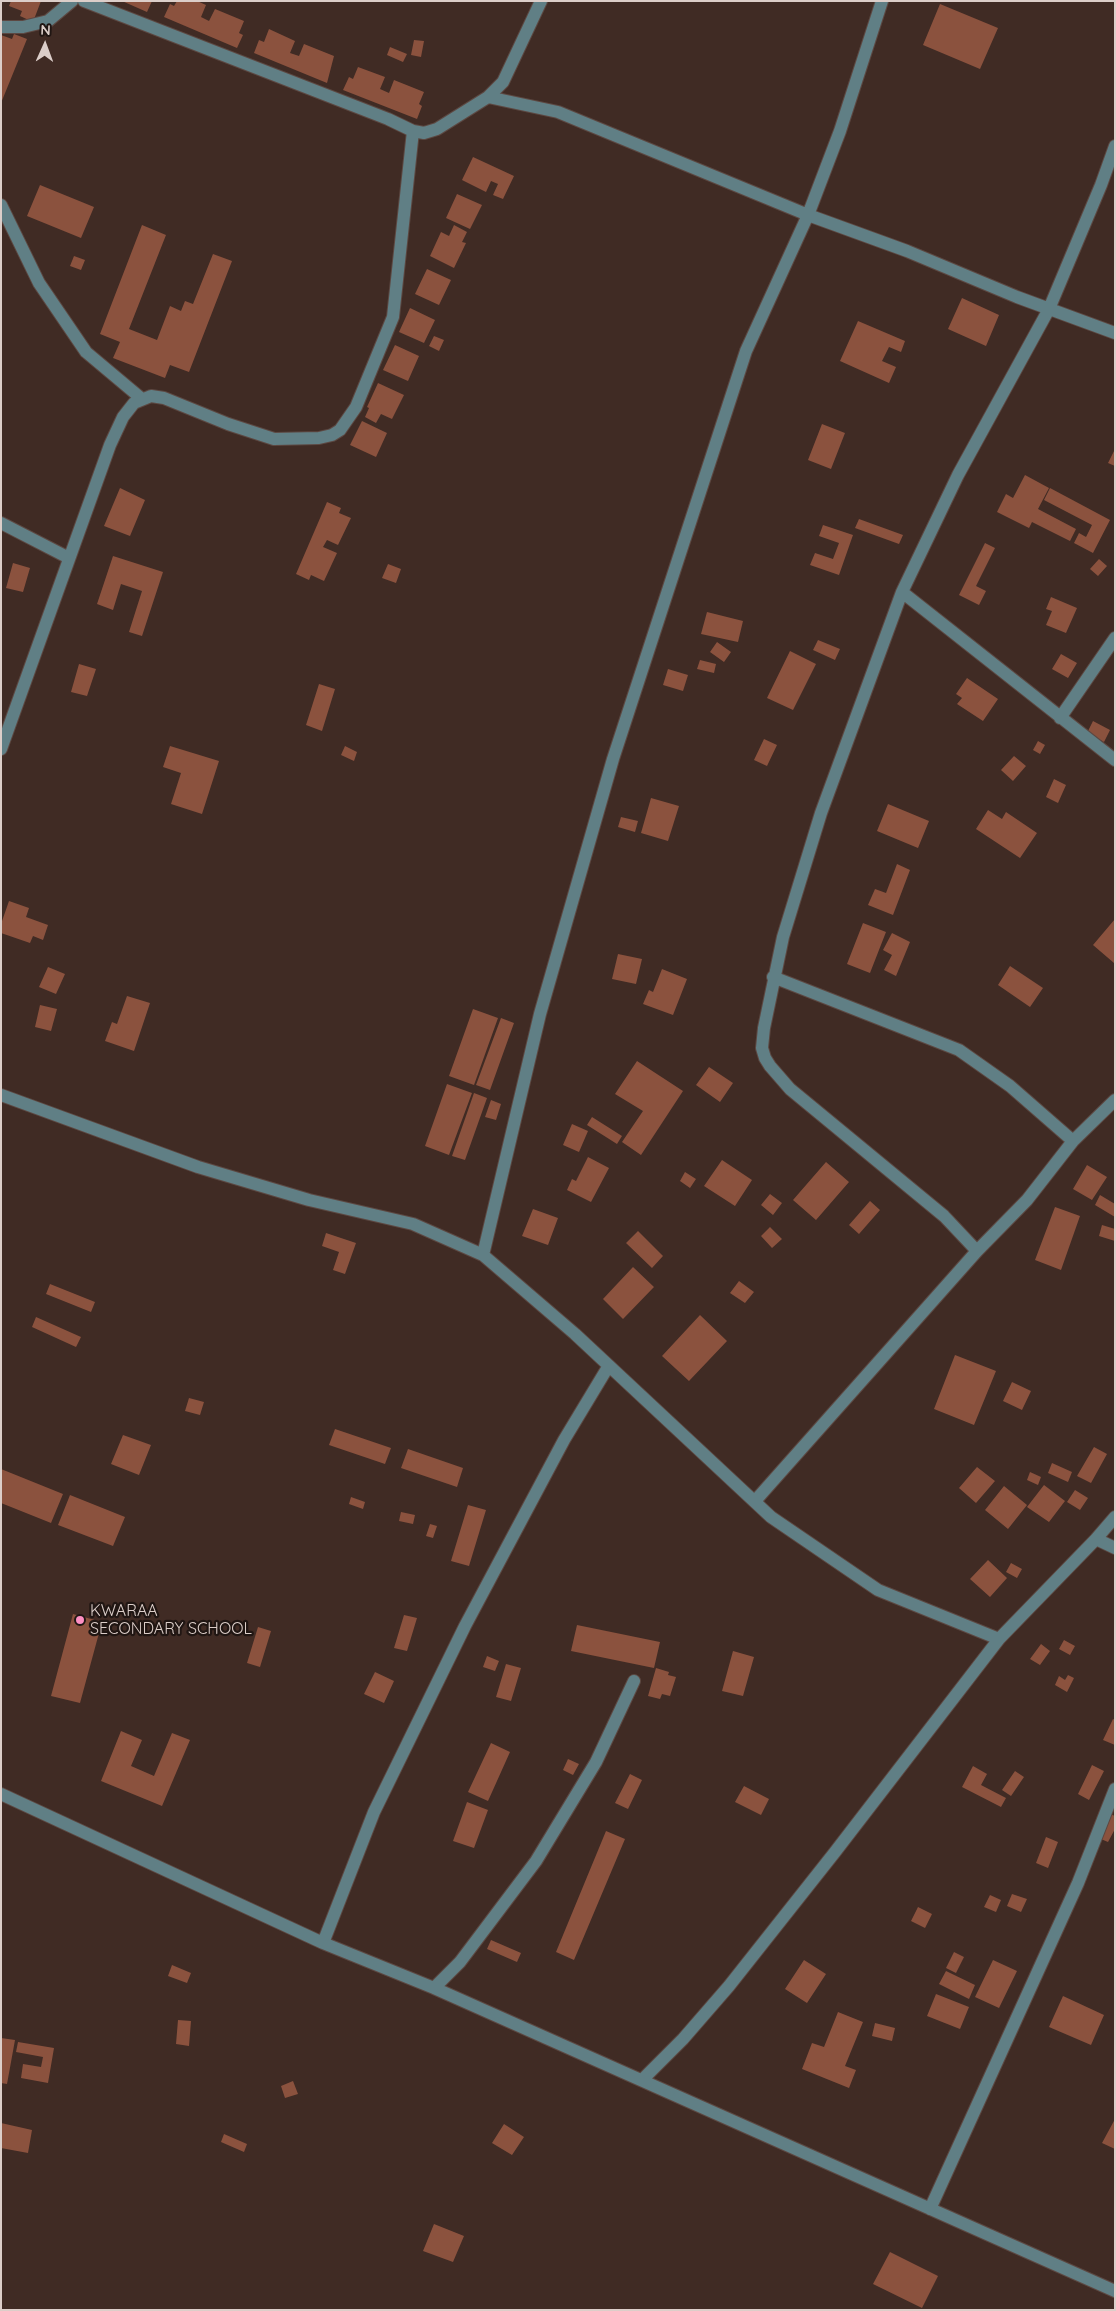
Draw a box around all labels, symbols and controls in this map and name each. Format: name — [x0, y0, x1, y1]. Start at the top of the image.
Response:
north arrow — [20, 20, 70, 70]
text: N — [40, 21, 51, 39]
place label: KWARAA SECONDARY SCHOOL — [90, 1601, 252, 1639]
marker: KWARAA SECONDARY SCHOOL — [74, 1614, 86, 1626]

